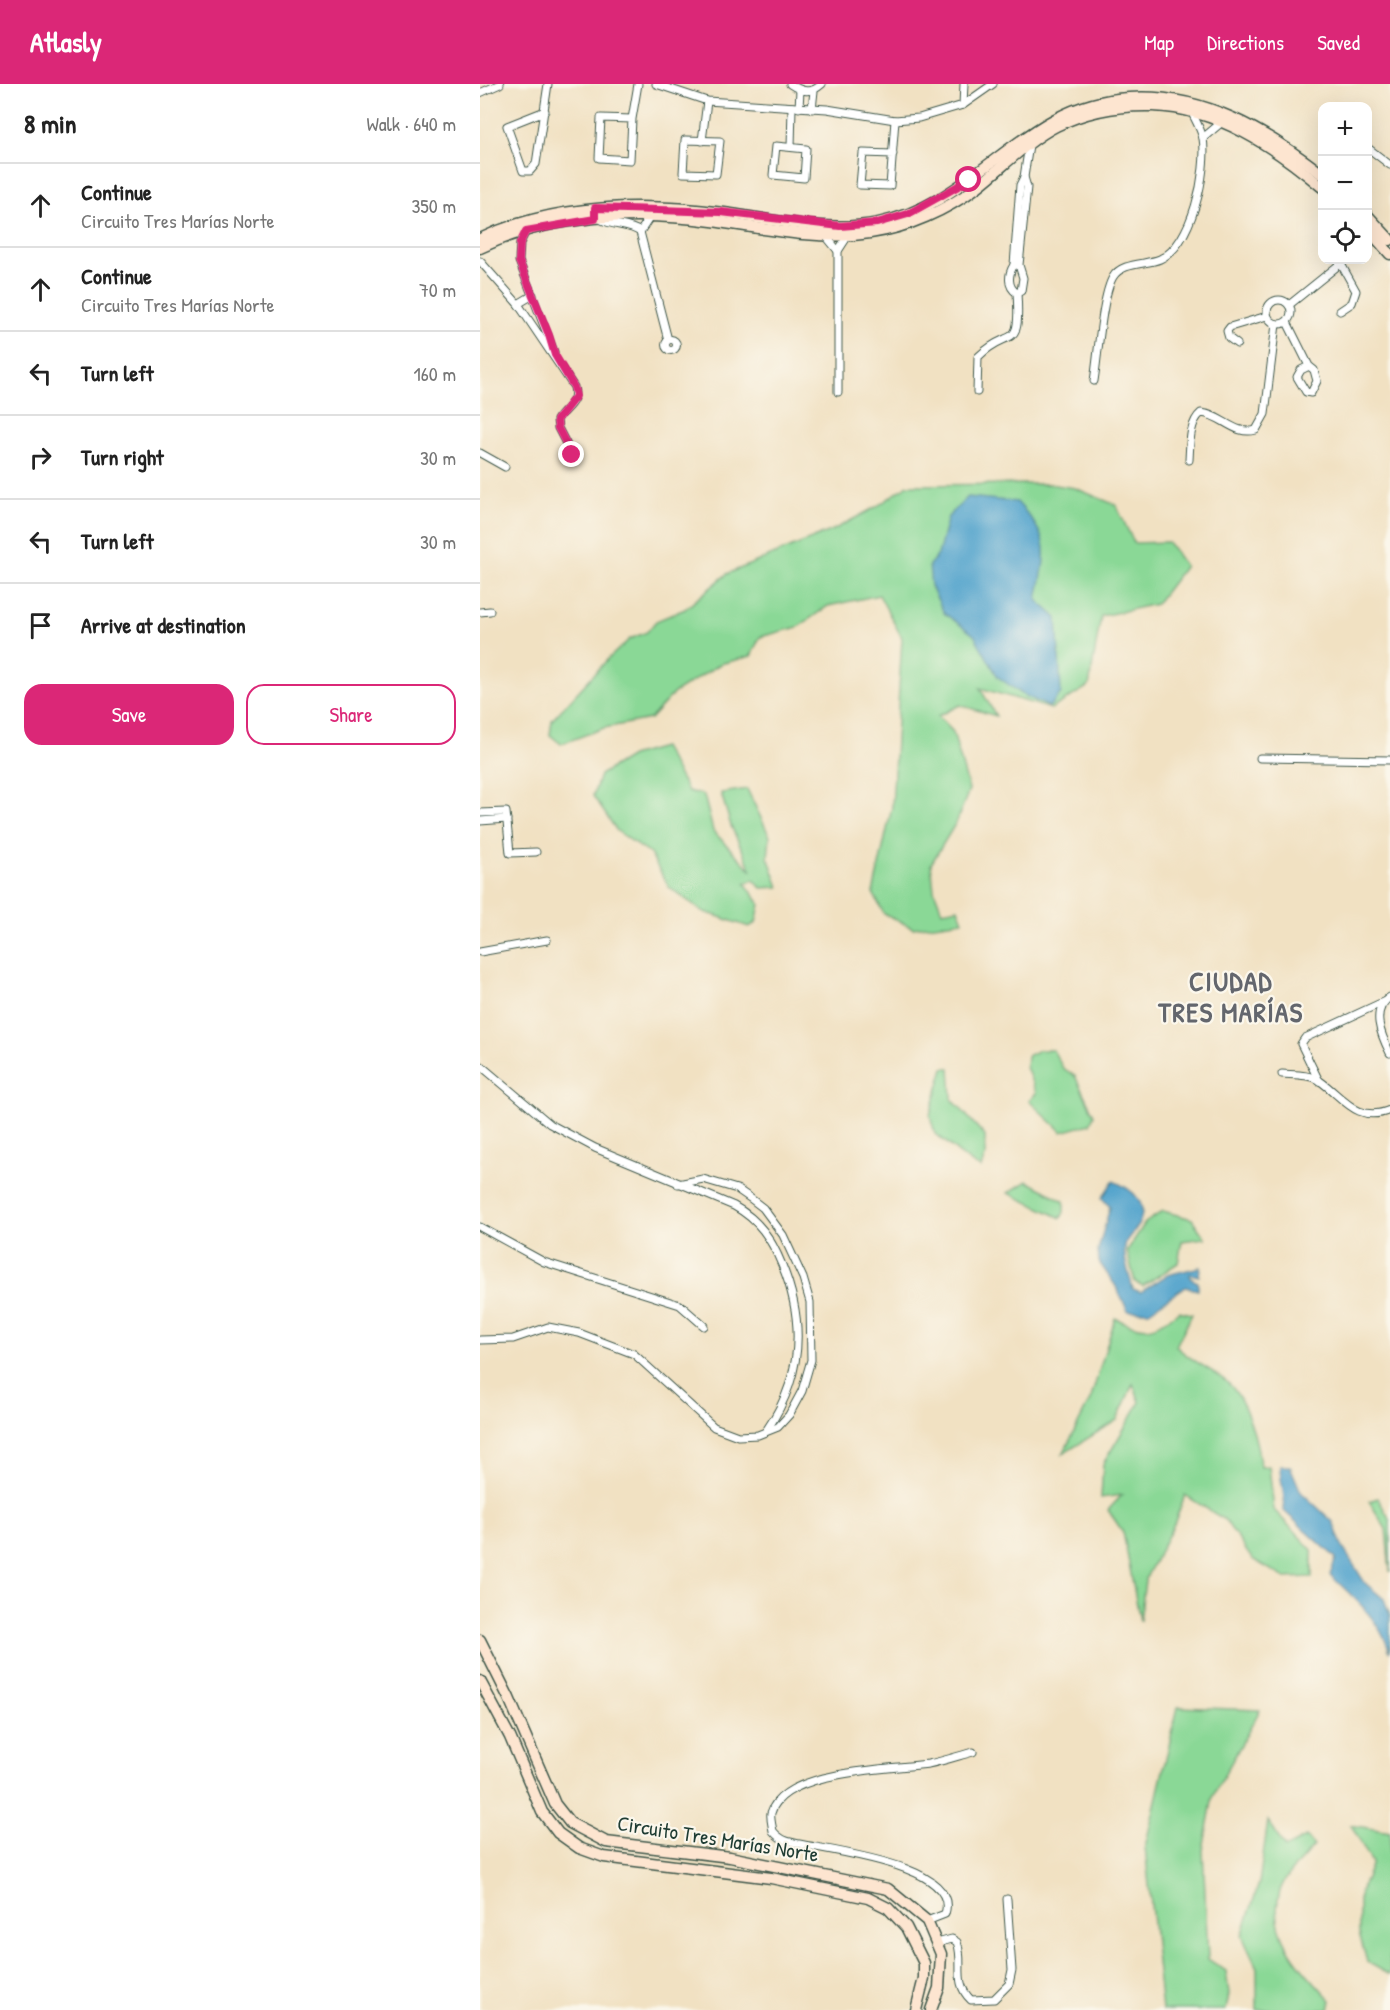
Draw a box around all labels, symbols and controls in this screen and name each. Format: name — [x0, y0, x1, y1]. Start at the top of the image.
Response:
text: Atlasly — [30, 23, 102, 61]
text: Map — [1144, 28, 1174, 57]
text: Directions — [1207, 28, 1284, 57]
text: Saved — [1317, 28, 1360, 57]
map controls — [1318, 102, 1372, 264]
button: + — [1318, 102, 1372, 156]
text: 8 min — [24, 106, 77, 141]
text: Walk · 640 m — [366, 110, 456, 137]
button: − — [1318, 156, 1372, 210]
route start — [955, 166, 981, 192]
text: Continue — [81, 177, 152, 207]
icon: ahead — [24, 189, 57, 222]
text: 350 m — [411, 192, 456, 219]
text: Circuito Tres Marías Norte — [81, 207, 275, 234]
button: locate — [1318, 210, 1372, 264]
text: Continue — [81, 261, 152, 291]
icon: ahead — [24, 273, 57, 306]
text: 70 m — [419, 276, 456, 303]
text: Circuito Tres Marías Norte — [81, 291, 275, 318]
icon: left — [24, 357, 57, 390]
text: Turn left — [81, 358, 154, 388]
text: 160 m — [414, 360, 456, 387]
icon: right — [24, 441, 57, 474]
route end — [558, 441, 584, 467]
text: Turn right — [81, 442, 164, 472]
text: 30 m — [420, 444, 456, 471]
icon: left — [24, 525, 57, 558]
text: Turn left — [81, 526, 154, 556]
text: 30 m — [420, 528, 456, 555]
icon: arrive — [24, 609, 57, 642]
text: Arrive at destination — [81, 610, 246, 640]
button: Save — [24, 684, 234, 745]
button: Share — [246, 684, 456, 745]
district label: CIUDAD TRES MARÍAS — [1157, 963, 1304, 1030]
street label: Circuito Tres Marías Norte — [615, 1808, 821, 1869]

